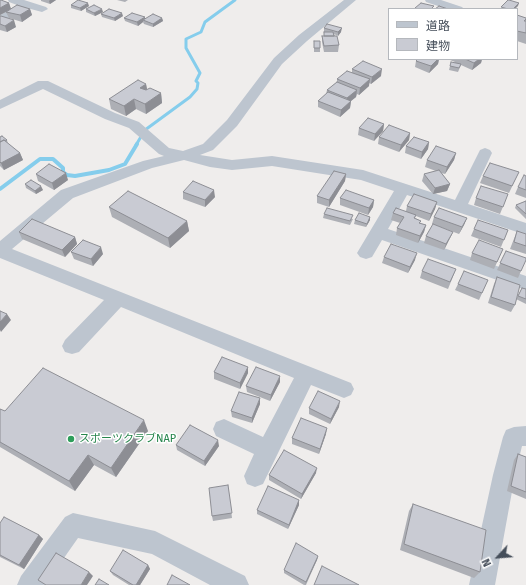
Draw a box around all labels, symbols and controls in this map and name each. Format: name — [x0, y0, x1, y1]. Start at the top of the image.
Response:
legend — [388, 8, 518, 60]
text: 道路 — [426, 19, 450, 33]
text: 建物 — [426, 39, 450, 53]
place label: スポーツクラブNAP — [79, 432, 176, 446]
marker: スポーツクラブNAP — [66, 434, 76, 444]
north arrow — [478, 537, 518, 577]
text: N — [479, 556, 494, 569]

